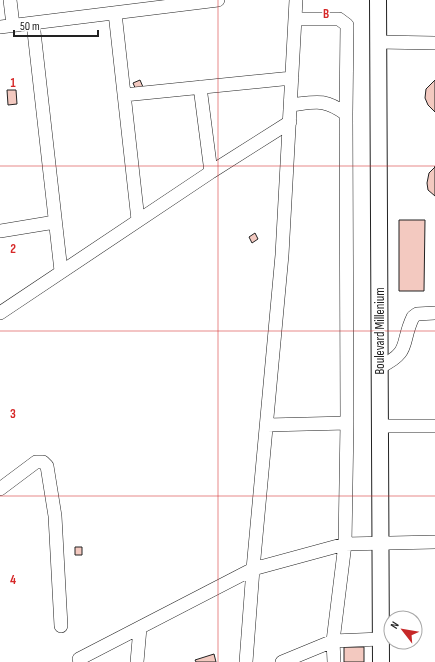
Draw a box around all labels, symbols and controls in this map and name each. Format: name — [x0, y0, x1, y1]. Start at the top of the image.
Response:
text: B — [323, 6, 329, 22]
scale bar — [14, 12, 98, 38]
text: 50 m — [20, 19, 40, 34]
text: 1 — [10, 75, 16, 91]
text: 2 — [10, 241, 16, 257]
street label: Boulevard Millenium — [372, 288, 388, 374]
text: 3 — [10, 406, 16, 422]
text: 4 — [10, 572, 16, 588]
north arrow — [383, 610, 423, 650]
text: N — [388, 619, 402, 631]

